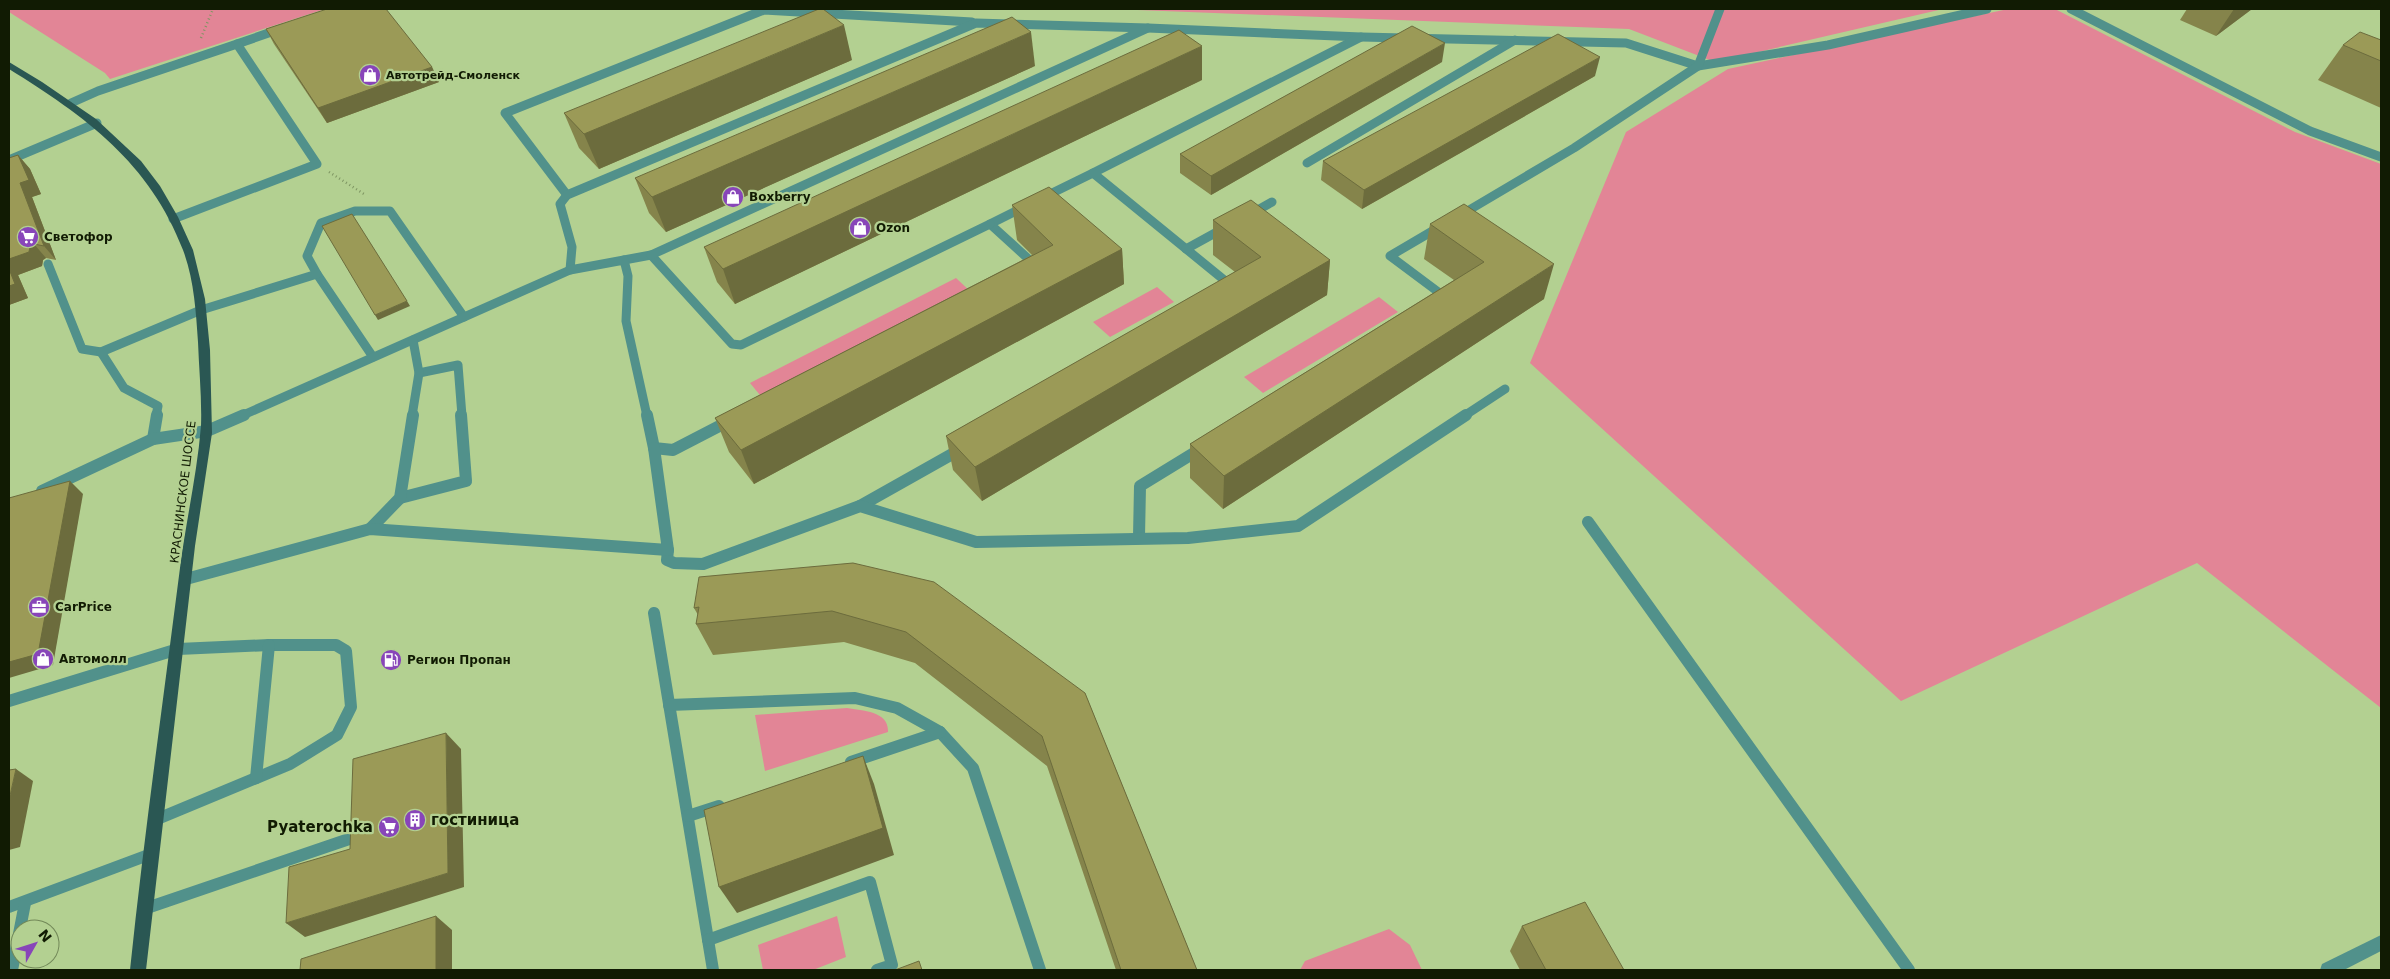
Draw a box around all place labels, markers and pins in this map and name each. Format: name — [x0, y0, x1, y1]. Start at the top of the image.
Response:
shop icon: Автотрейд-Смоленск — [358, 63, 382, 87]
place label: Автотрейд-Смоленск — [386, 69, 521, 82]
shop icon: Boxberry — [721, 185, 745, 209]
place label: Boxberry — [749, 190, 811, 204]
shop icon: Ozon — [848, 216, 872, 240]
place label: Ozon — [876, 221, 910, 235]
supermarket icon: Светофор — [16, 225, 40, 249]
place label: Светофор — [44, 230, 113, 244]
office icon: CarPrice — [27, 595, 51, 619]
place label: CarPrice — [55, 600, 112, 614]
shop icon: Автомолл — [31, 647, 55, 671]
fuel station icon: Регион Пропан — [379, 648, 403, 672]
place label: Автомолл — [59, 652, 127, 666]
place label: Регион Пропан — [407, 653, 511, 667]
building icon: гостиница — [403, 808, 427, 832]
place label: гостиница — [431, 811, 519, 829]
supermarket icon: Pyaterochka — [377, 815, 401, 839]
place label: Pyaterochka — [267, 818, 373, 836]

